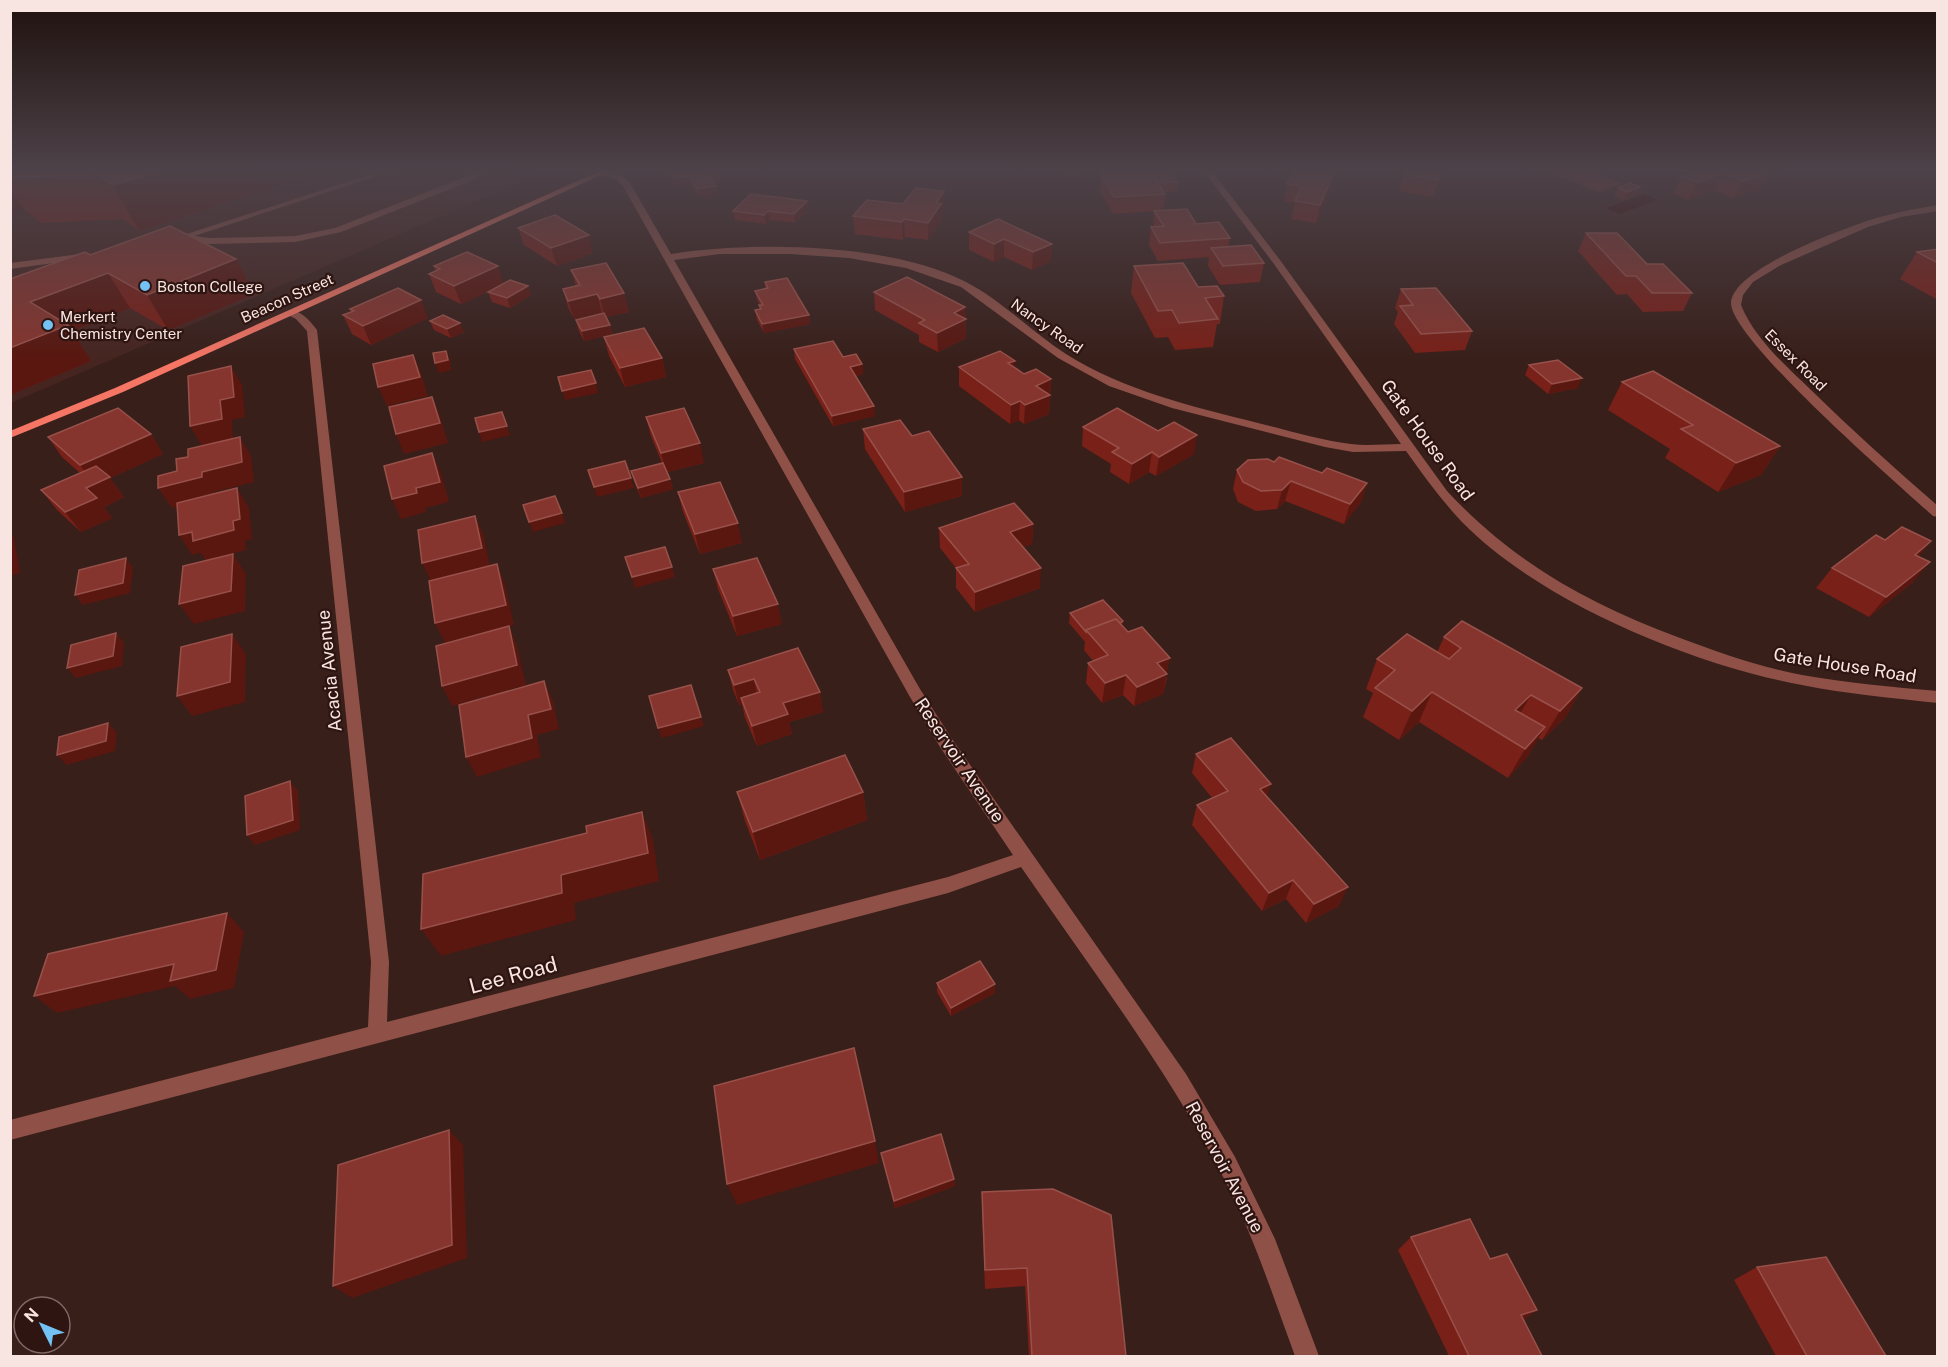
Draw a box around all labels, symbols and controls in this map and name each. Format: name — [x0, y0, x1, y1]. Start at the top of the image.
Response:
street label: Beacon Street — [238, 270, 336, 326]
place label: Boston College — [157, 278, 263, 295]
marker: Boston College — [138, 279, 152, 293]
street label: Nancy Road — [1008, 295, 1086, 357]
place label: Merkert Chemistry Center — [60, 308, 182, 342]
marker: Merkert Chemistry Center — [41, 318, 55, 332]
street label: Essex Road — [1762, 326, 1830, 394]
street label: Gate House Road — [1377, 375, 1479, 505]
street label: Acacia Avenue — [312, 609, 346, 733]
street label: Gate House Road — [1772, 643, 1918, 687]
street label: Reservoir Avenue — [911, 694, 1009, 826]
street label: Lee Road — [466, 951, 560, 999]
street label: Reservoir Avenue — [1182, 1098, 1268, 1236]
north arrow — [12, 1295, 72, 1355]
text: N — [20, 1304, 43, 1326]

